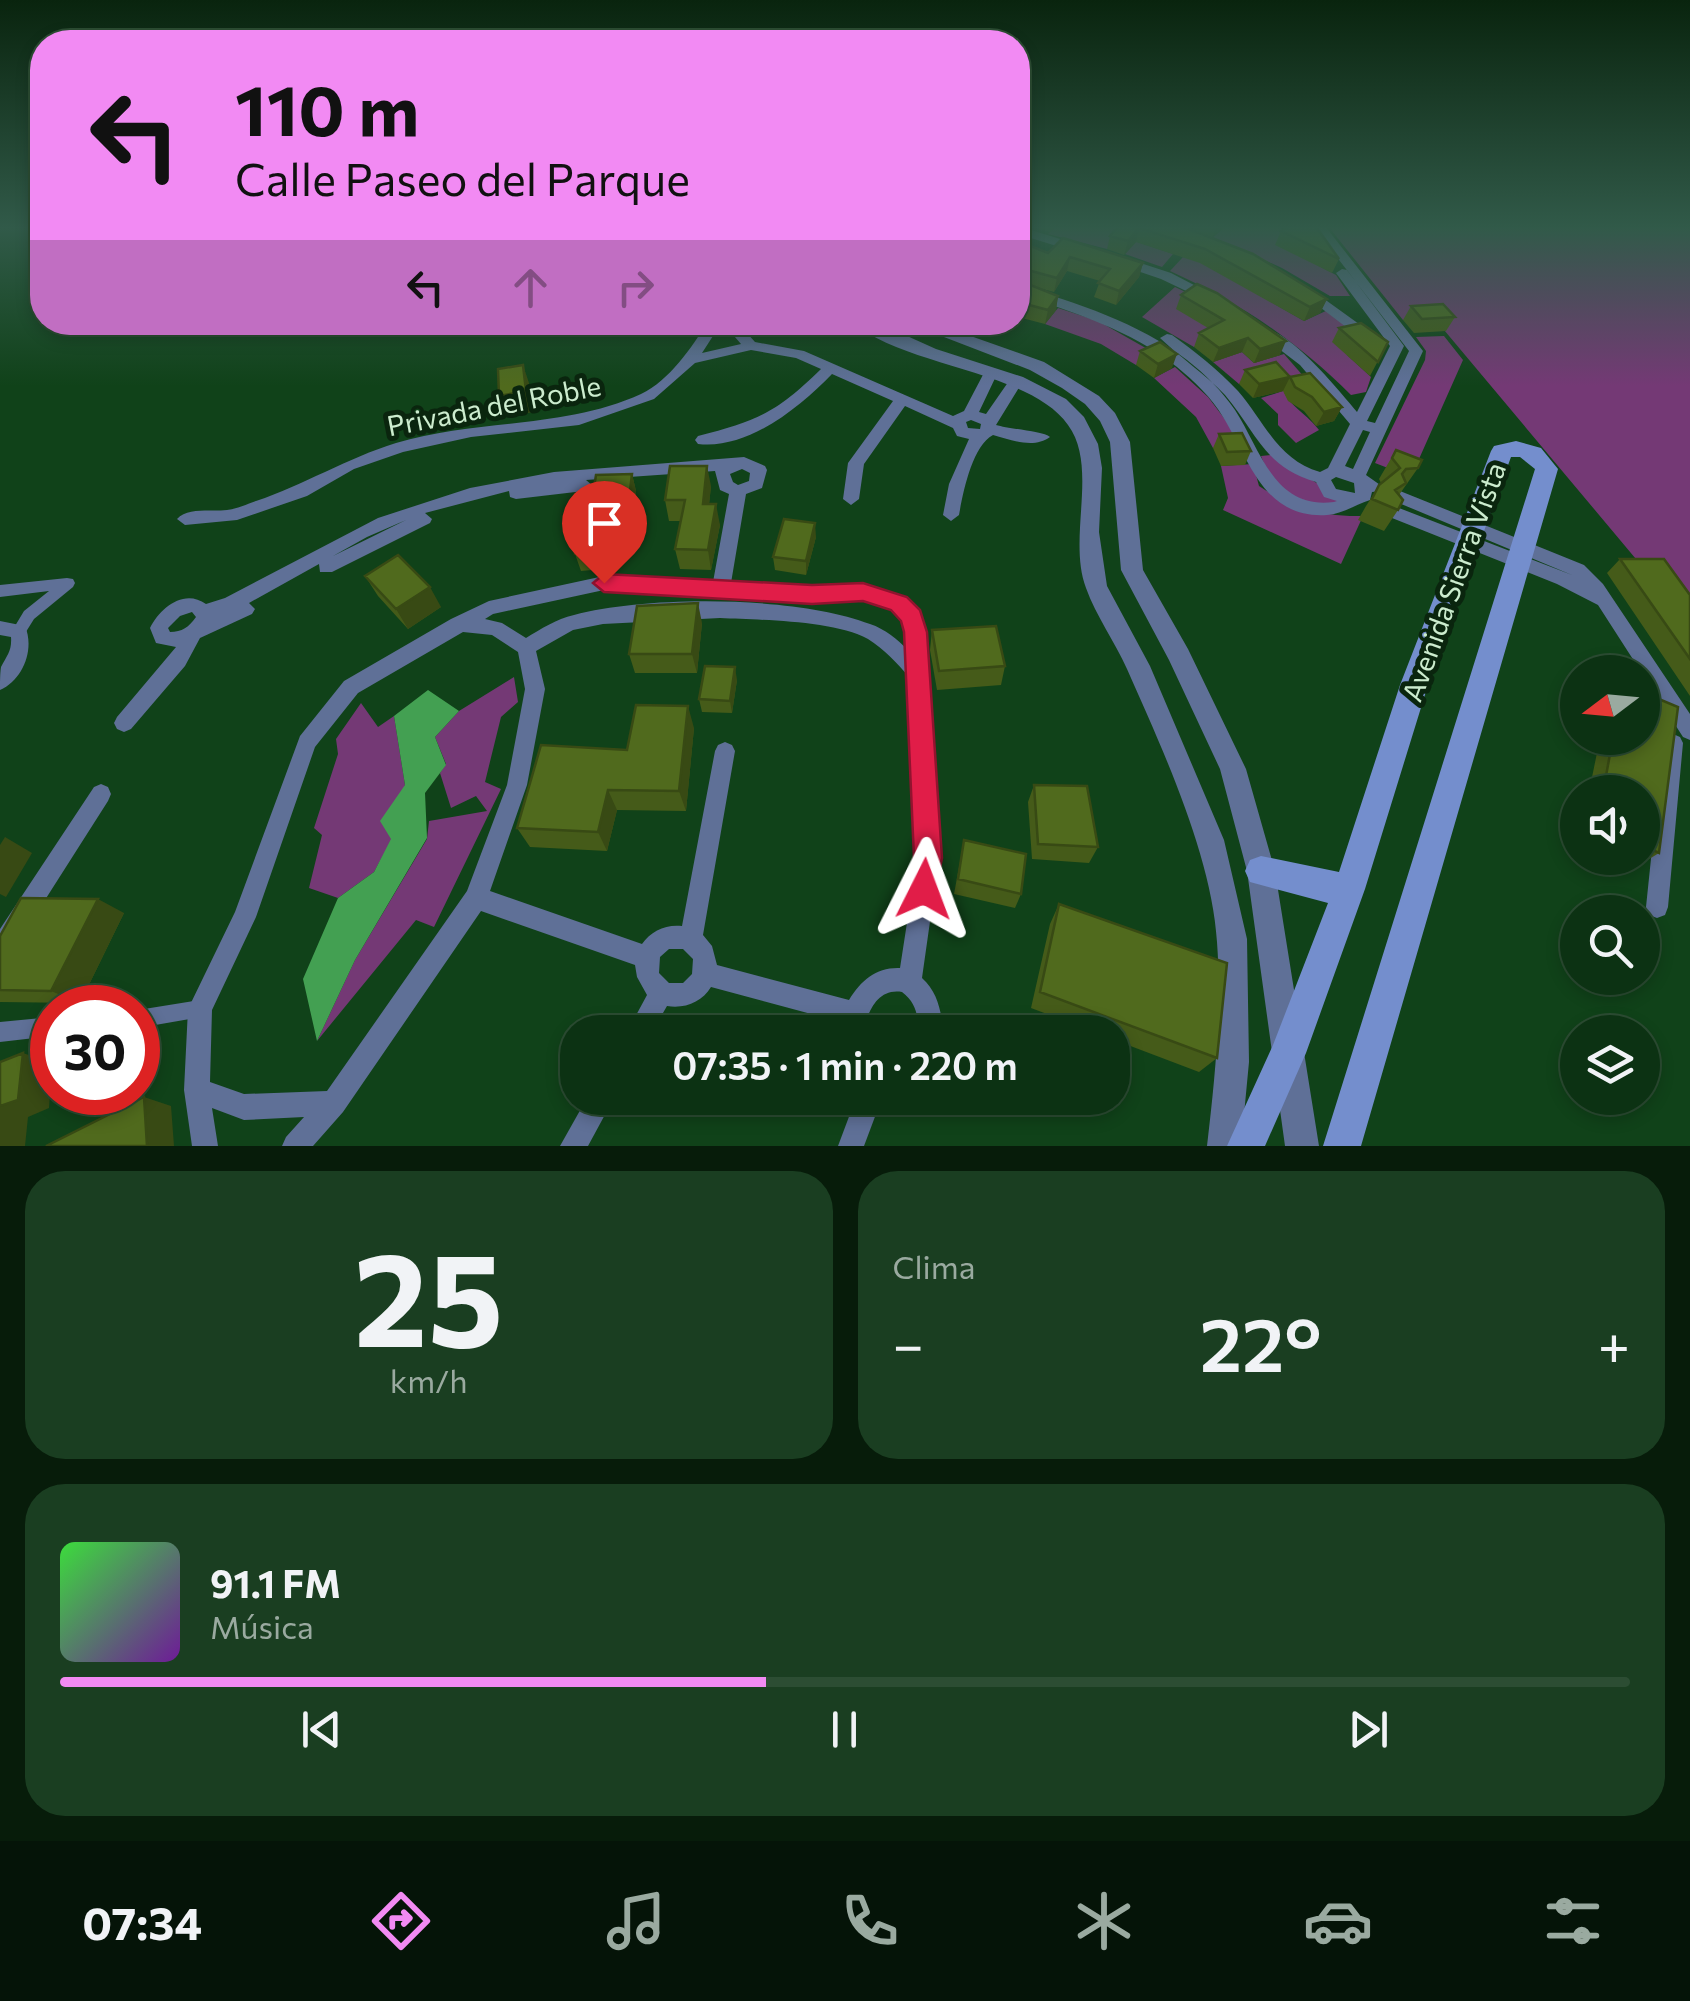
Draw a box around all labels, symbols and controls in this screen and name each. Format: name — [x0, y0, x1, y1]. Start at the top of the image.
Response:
text: 110 m — [235, 65, 419, 150]
icon: left — [70, 70, 200, 200]
text: Calle Paseo del Parque — [235, 150, 690, 205]
icon: left — [398, 260, 453, 315]
icon: ahead — [503, 260, 558, 315]
icon: right — [608, 260, 663, 315]
street label: Privada del Roble — [384, 368, 604, 442]
street label: Avenida Sierra Vista — [1394, 457, 1512, 706]
pin — [562, 481, 647, 584]
icon: arrive — [577, 496, 632, 551]
north arrow — [1560, 655, 1660, 755]
map controls — [1560, 655, 1660, 1115]
button: sound — [1560, 775, 1660, 875]
position arrow — [872, 837, 976, 941]
button: search — [1560, 895, 1660, 995]
speed limit sign: 30 — [30, 985, 160, 1115]
button: layers — [1560, 1015, 1660, 1115]
text: 07:35 · 1 min · 220 m — [672, 1041, 1018, 1088]
text: 25 — [354, 1215, 504, 1374]
text: Clima — [893, 1246, 975, 1286]
text: 22° — [1200, 1296, 1322, 1387]
text: − — [893, 1309, 924, 1376]
text: + — [1598, 1309, 1630, 1376]
text: km/h — [390, 1360, 468, 1400]
text: 91.1 FM — [210, 1559, 341, 1606]
text: Música — [210, 1606, 314, 1646]
icon: previous — [294, 1702, 349, 1757]
icon: pause — [817, 1702, 872, 1757]
icon: next — [1341, 1702, 1396, 1757]
icon: directions — [366, 1886, 436, 1956]
icon: music — [601, 1886, 671, 1956]
icon: phone — [835, 1886, 905, 1956]
icon: climate — [1069, 1886, 1139, 1956]
icon: car — [1303, 1886, 1373, 1956]
icon: filters — [1538, 1886, 1608, 1956]
text: 07:34 — [82, 1894, 202, 1949]

